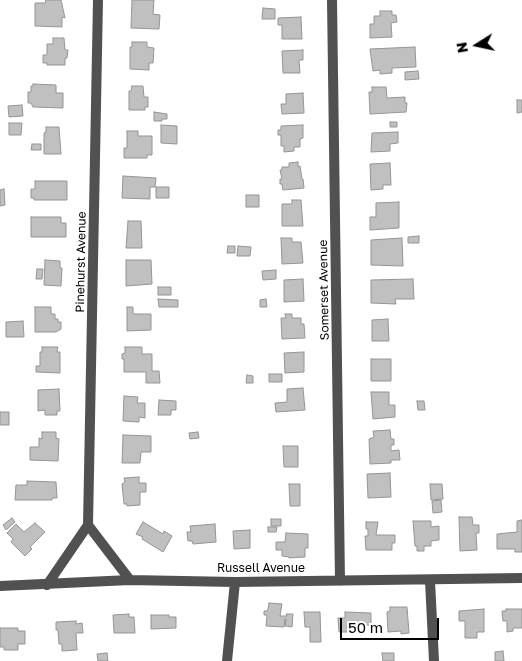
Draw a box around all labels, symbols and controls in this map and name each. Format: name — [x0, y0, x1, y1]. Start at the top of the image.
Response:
north arrow — [452, 20, 502, 70]
text: N — [452, 41, 471, 54]
street label: Pinehurst Avenue — [73, 211, 89, 313]
street label: Somerset Avenue — [316, 240, 332, 340]
street label: Russell Avenue — [217, 561, 305, 575]
scale bar — [342, 608, 441, 640]
text: 50 m — [348, 618, 383, 636]

